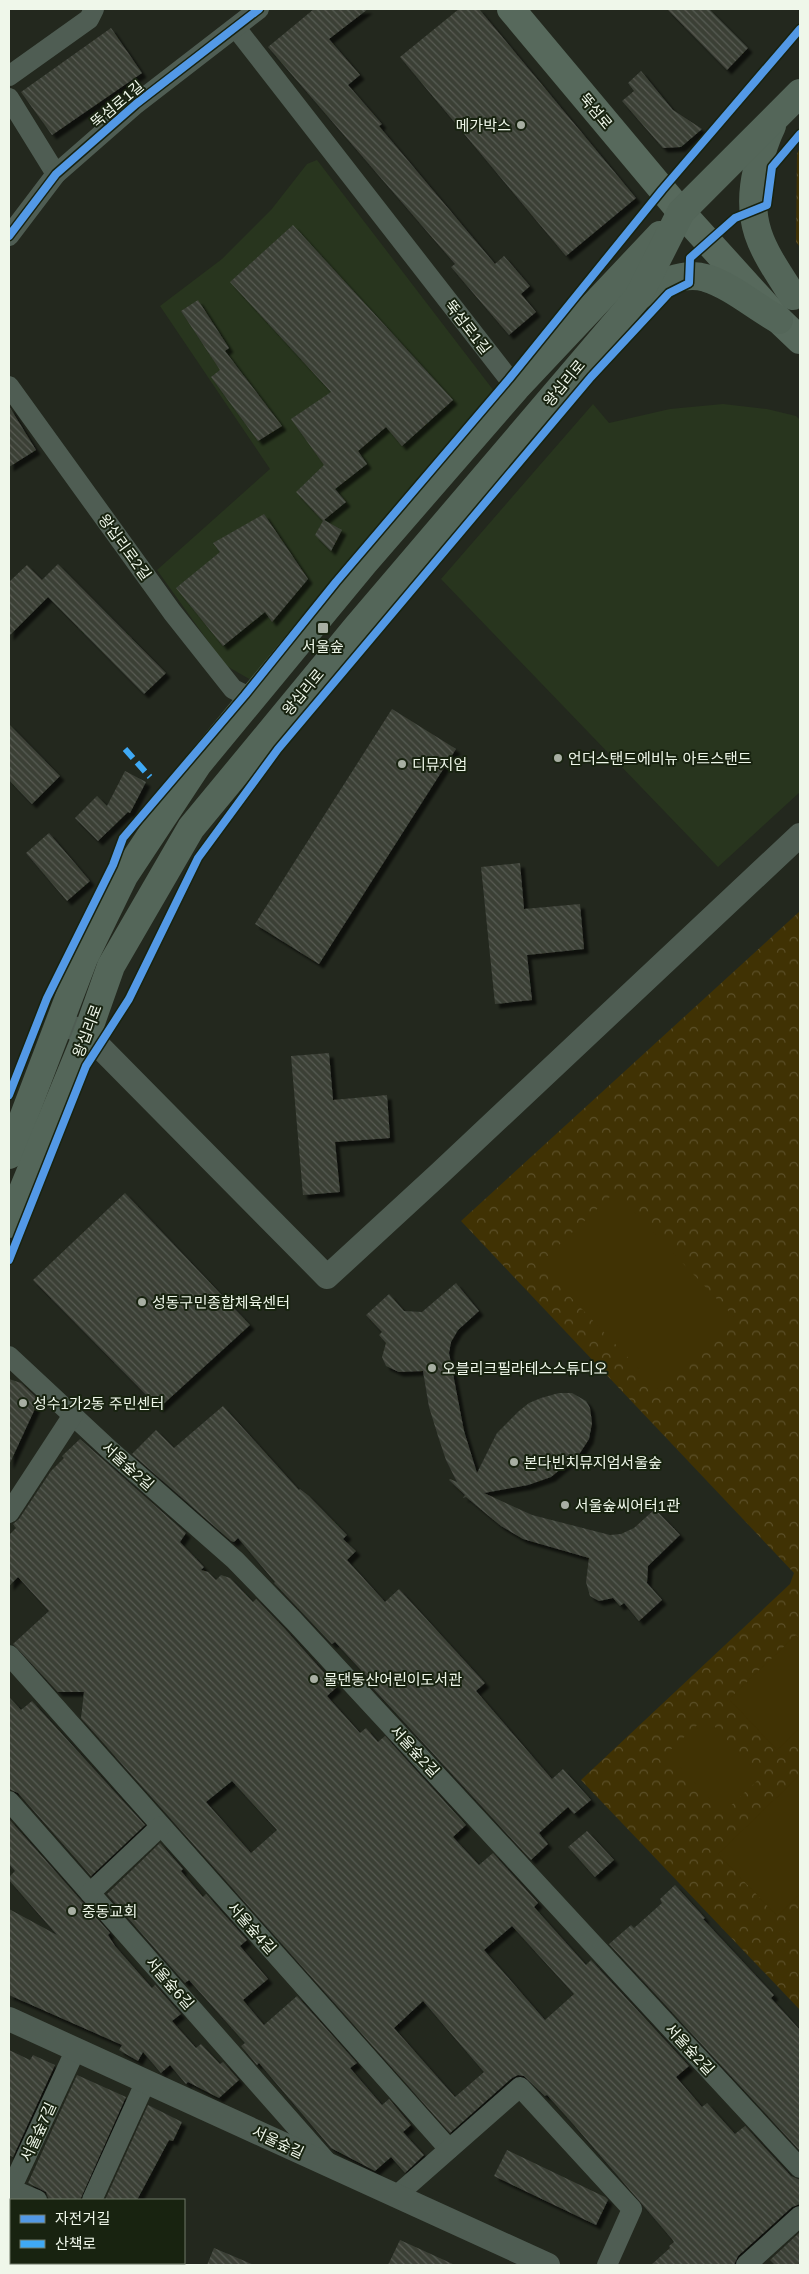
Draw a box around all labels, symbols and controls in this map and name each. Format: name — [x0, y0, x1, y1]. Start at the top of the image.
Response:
street label: 뚝섬로1길 — [87, 77, 147, 131]
street label: 뚝섬로 — [576, 90, 616, 132]
place label: 메가박스 — [456, 117, 511, 134]
marker: 메가박스 — [515, 119, 527, 131]
street label: 뚝섬로1길 — [442, 297, 494, 357]
street label: 왕십리로 — [540, 356, 588, 410]
street label: 왕십리로2길 — [95, 511, 155, 583]
marker: 서울숲 — [316, 621, 330, 635]
place label: 서울숲 — [302, 638, 344, 655]
street label: 왕십리로 — [279, 665, 327, 719]
place label: 언더스탠드에비뉴 아트스탠드 — [568, 750, 752, 767]
marker: 언더스탠드에비뉴 아트스탠드 — [552, 752, 564, 764]
place label: 디뮤지엄 — [412, 756, 467, 773]
marker: 디뮤지엄 — [396, 758, 408, 770]
street label: 왕십리로 — [69, 1002, 105, 1060]
place label: 성동구민종합체육센터 — [152, 1294, 290, 1311]
marker: 성동구민종합체육센터 — [136, 1296, 148, 1308]
place label: 오블리크필라테스스튜디오 — [442, 1360, 608, 1377]
marker: 오블리크필라테스스튜디오 — [426, 1362, 438, 1374]
place label: 성수1가2동 주민센터 — [33, 1395, 164, 1412]
marker: 성수1가2동 주민센터 — [17, 1397, 29, 1409]
street label: 서울숲2길 — [99, 1438, 157, 1494]
place label: 본다빈치뮤지엄서울숲 — [524, 1454, 662, 1471]
marker: 본다빈치뮤지엄서울숲 — [508, 1456, 520, 1468]
place label: 서울숲씨어터1관 — [575, 1497, 680, 1514]
marker: 서울숲씨어터1관 — [559, 1499, 571, 1511]
place label: 물댄동산어린이도서관 — [324, 1671, 462, 1688]
marker: 물댄동산어린이도서관 — [308, 1673, 320, 1685]
street label: 서울숲2길 — [387, 1722, 443, 1780]
street label: 서울숲4길 — [224, 1899, 280, 1957]
place label: 중동교회 — [82, 1903, 137, 1920]
marker: 중동교회 — [66, 1905, 78, 1917]
street label: 서울숲6길 — [143, 1953, 197, 2013]
street label: 서울숲2길 — [662, 2020, 718, 2078]
street label: 서울숲7길 — [17, 2100, 59, 2164]
street label: 서울숲길 — [249, 2123, 307, 2161]
legend — [10, 2199, 185, 2264]
text: 자전거길 — [55, 2210, 110, 2227]
text: 산책로 — [55, 2235, 96, 2252]

